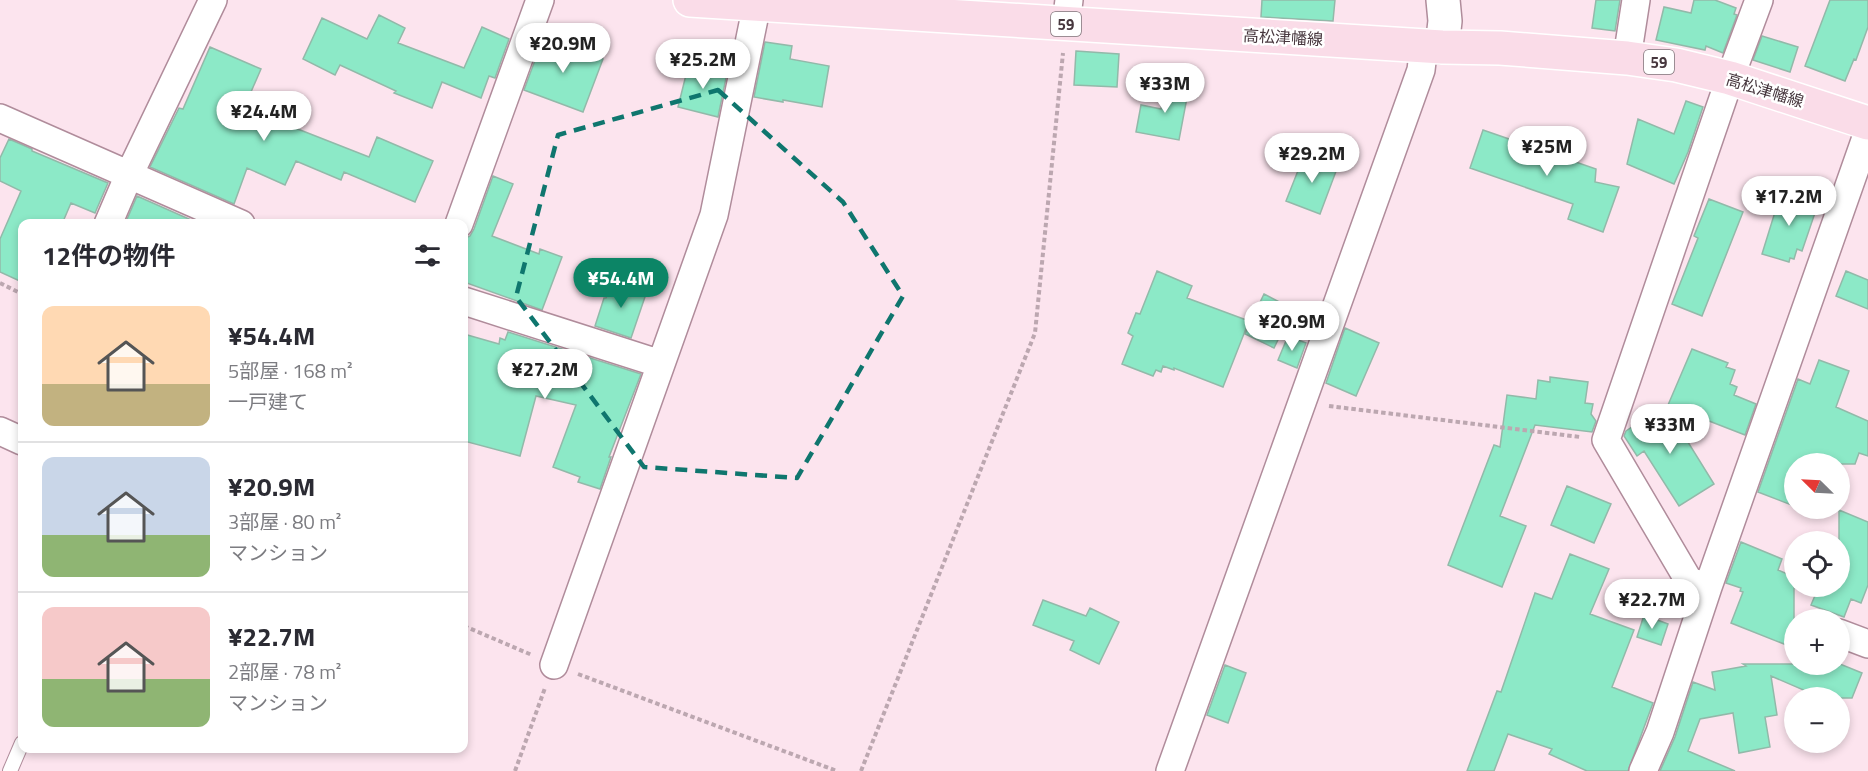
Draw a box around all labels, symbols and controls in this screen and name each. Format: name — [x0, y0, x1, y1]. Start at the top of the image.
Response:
road number: 59 — [1051, 12, 1081, 36]
pin: ¥20.9M — [514, 23, 612, 74]
street label: 高松津幡線 — [1242, 23, 1324, 51]
text: ¥20.9M — [529, 27, 597, 58]
pin: ¥25.2M — [654, 39, 752, 90]
text: ¥25.2M — [669, 43, 737, 74]
road number: 59 — [1644, 50, 1674, 74]
pin: ¥33M — [1129, 63, 1201, 114]
text: ¥33M — [1140, 67, 1190, 98]
street label: 高松津幡線 — [1723, 67, 1807, 113]
pin: ¥24.4M — [215, 91, 313, 142]
text: ¥24.4M — [230, 95, 298, 126]
pin: ¥25M — [1511, 126, 1583, 177]
text: ¥25M — [1522, 130, 1572, 161]
pin: ¥29.2M — [1263, 133, 1361, 184]
text: ¥29.2M — [1278, 137, 1346, 168]
pin: ¥17.2M — [1740, 176, 1838, 227]
text: ¥17.2M — [1755, 180, 1823, 211]
text: 12件の物件 — [42, 236, 175, 275]
icon: filters — [411, 239, 444, 272]
pin: ¥54.4M — [572, 258, 670, 309]
text: ¥54.4M — [587, 262, 655, 293]
pin: ¥20.9M — [1243, 301, 1341, 352]
text: ¥20.9M — [1258, 305, 1326, 336]
text: ¥54.4M — [228, 316, 315, 355]
icon: home — [90, 330, 162, 402]
pin: ¥27.2M — [496, 349, 594, 400]
text: ¥27.2M — [511, 353, 579, 384]
text: 5部屋 · 168 m² — [228, 355, 353, 386]
text: 一戸建て — [228, 386, 308, 417]
pin: ¥33M — [1634, 404, 1706, 455]
text: ¥33M — [1645, 408, 1695, 439]
north arrow — [1784, 453, 1850, 519]
map controls — [1784, 453, 1850, 753]
text: ¥20.9M — [228, 467, 315, 506]
icon: home — [90, 481, 162, 553]
text: 3部屋 · 80 m² — [228, 506, 341, 537]
button: locate — [1784, 531, 1850, 597]
text: マンション — [228, 537, 328, 568]
pin: ¥22.7M — [1603, 579, 1701, 630]
text: ¥22.7M — [1618, 583, 1686, 614]
button: + — [1784, 609, 1850, 675]
text: ¥22.7M — [228, 617, 315, 656]
icon: home — [90, 631, 162, 703]
text: 2部屋 · 78 m² — [228, 656, 341, 687]
text: マンション — [228, 687, 328, 718]
button: − — [1784, 687, 1850, 753]

